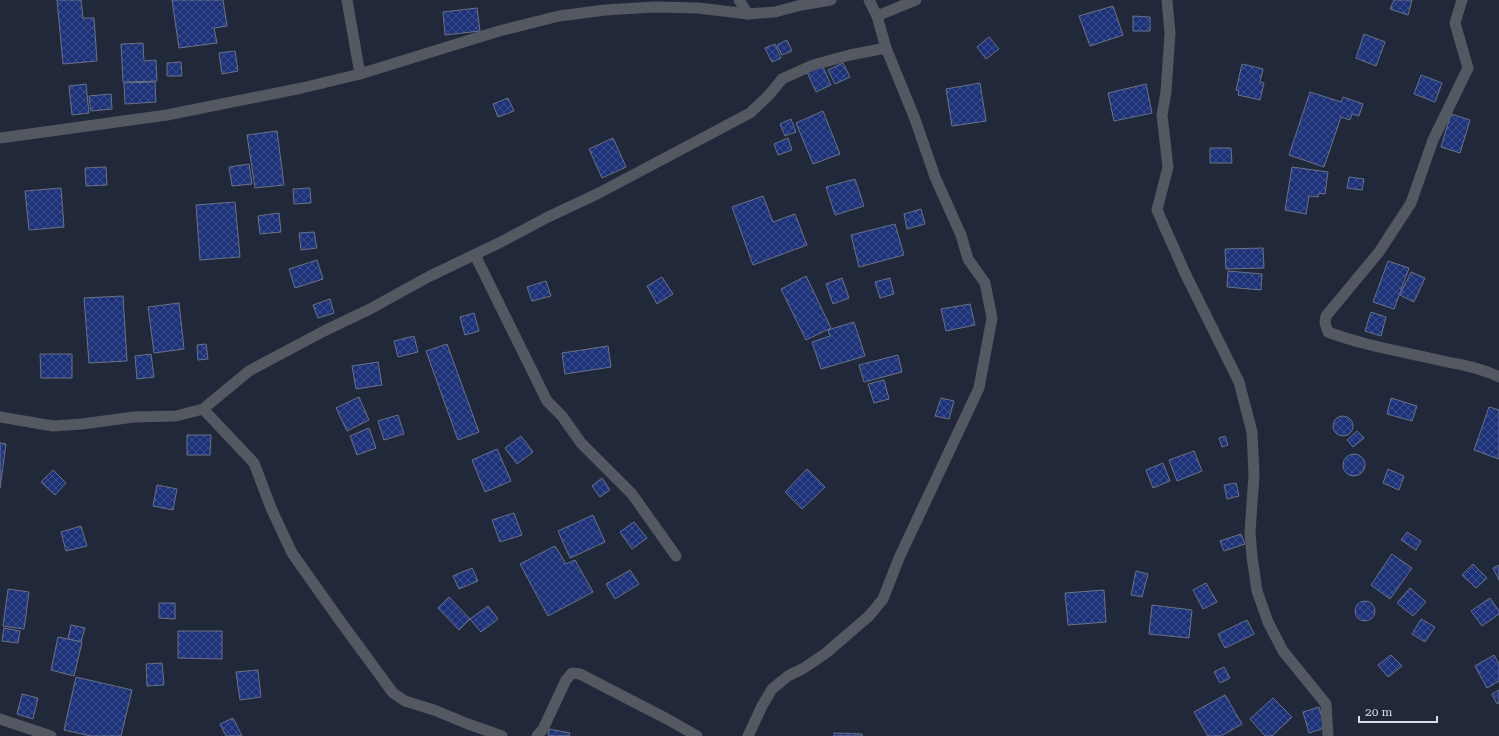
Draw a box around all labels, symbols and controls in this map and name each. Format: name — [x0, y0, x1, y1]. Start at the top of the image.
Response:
scale bar — [1359, 698, 1437, 724]
text: 20 m — [1365, 705, 1392, 719]

